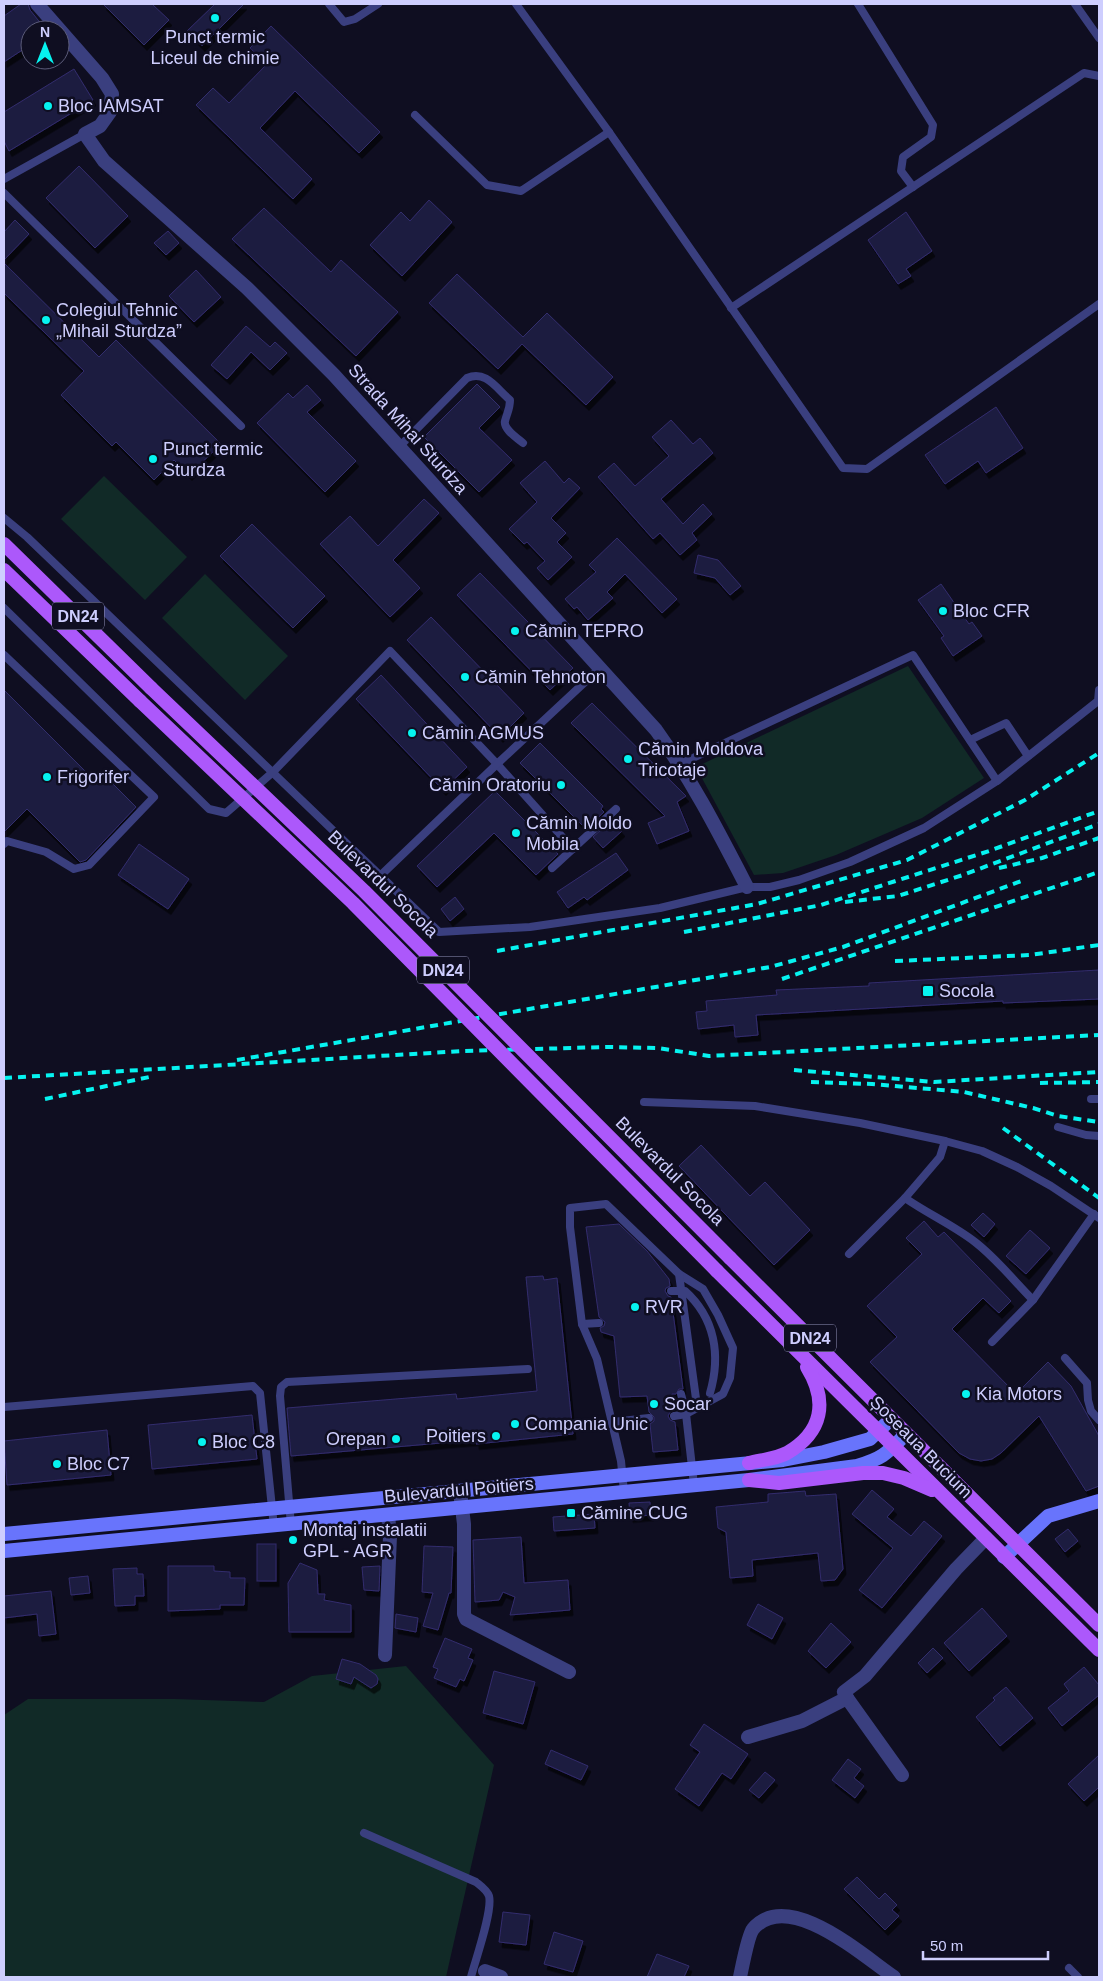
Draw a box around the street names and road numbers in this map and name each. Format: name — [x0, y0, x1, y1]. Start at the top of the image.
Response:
street label: Strada Mihai Sturdza — [344, 360, 472, 499]
road number: DN24 — [52, 602, 104, 630]
street label: Bulevardul Socola — [324, 826, 443, 942]
road number: DN24 — [417, 956, 469, 984]
street label: Bulevardul Socola — [612, 1113, 729, 1230]
road number: DN24 — [784, 1325, 836, 1352]
street label: Șoseaua Bucium — [866, 1392, 976, 1502]
street label: Bulevardul Poitiers — [383, 1473, 535, 1507]

